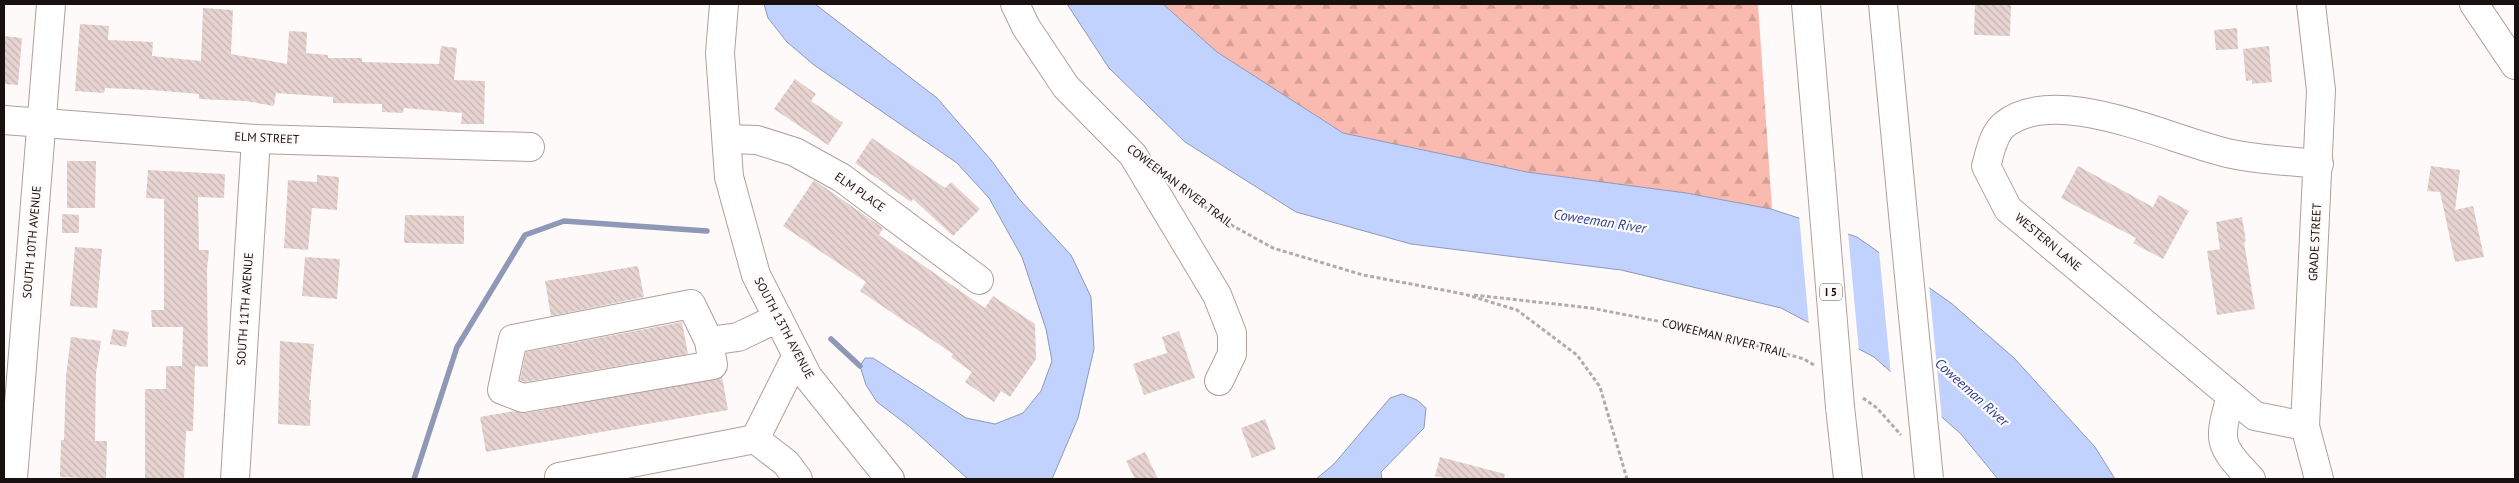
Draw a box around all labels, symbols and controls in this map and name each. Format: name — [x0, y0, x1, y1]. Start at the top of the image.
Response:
street label: ELM STREET — [234, 128, 300, 147]
street label: COWEEMAN RIVER TRAIL — [1124, 141, 1236, 230]
street label: ELM PLACE — [832, 169, 888, 214]
street label: SOUTH 10TH AVENUE — [19, 185, 44, 299]
street label: GRADE STREET — [2305, 202, 2324, 282]
water label: Coweeman River — [1552, 205, 1649, 237]
street label: WESTERN LANE — [2012, 209, 2085, 274]
street label: SOUTH 11TH AVENUE — [233, 252, 256, 366]
street label: SOUTH 13TH AVENUE — [751, 274, 818, 381]
road number: I 5 — [1820, 284, 1842, 300]
street label: COWEEMAN RIVER TRAIL — [1661, 315, 1790, 360]
water label: Coweeman River — [1931, 354, 2014, 431]

